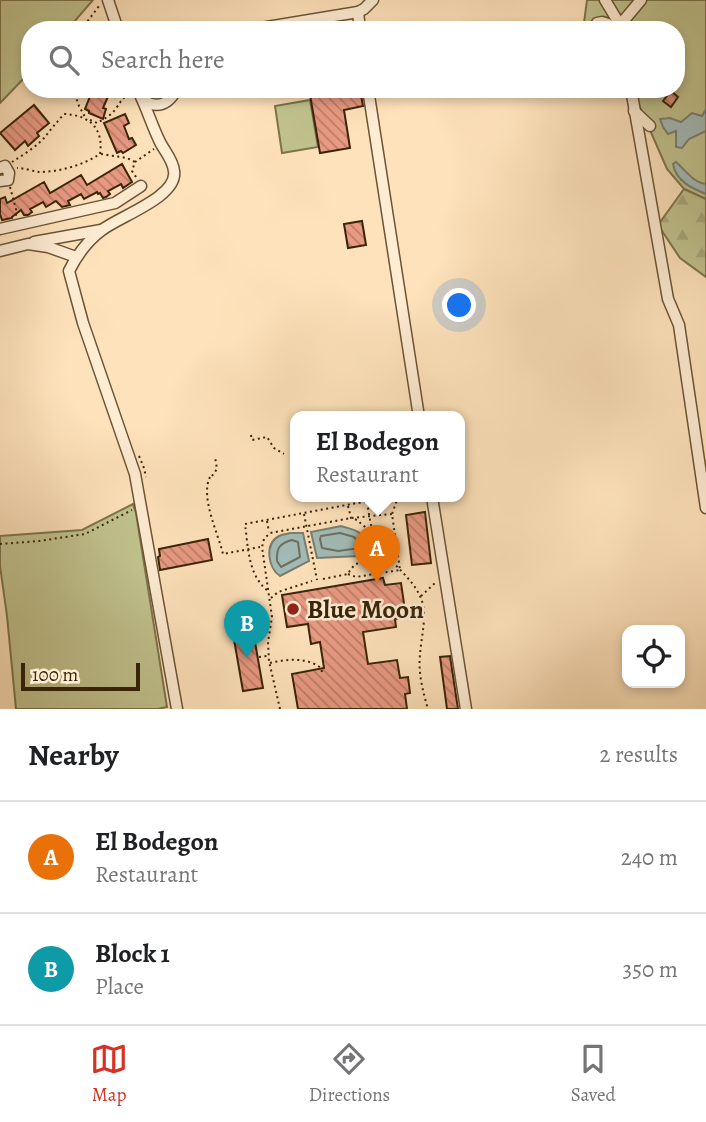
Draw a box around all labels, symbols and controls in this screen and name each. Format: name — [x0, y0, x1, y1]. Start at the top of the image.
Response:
search box — [21, 21, 685, 98]
icon: search — [45, 41, 83, 79]
text: Search here — [101, 42, 225, 77]
your location — [442, 288, 476, 322]
popup — [290, 411, 465, 502]
text: El Bodegon — [316, 424, 439, 459]
text: Restaurant — [316, 459, 419, 490]
pin: A — [354, 525, 400, 583]
place label: Blue Moon — [307, 592, 424, 627]
pin: B — [224, 600, 270, 658]
marker: Blue Moon — [285, 601, 301, 617]
map controls — [622, 625, 685, 688]
button: locate — [622, 625, 685, 688]
scale bar — [21, 660, 140, 692]
text: 100 m — [32, 662, 78, 688]
text: Nearby — [28, 735, 119, 775]
text: 2 results — [600, 739, 678, 770]
text: El Bodegon — [95, 824, 218, 859]
text: A — [44, 842, 58, 873]
text: 240 m — [621, 842, 678, 873]
text: Restaurant — [95, 859, 198, 890]
text: Block 1 — [95, 936, 170, 971]
text: B — [44, 954, 58, 985]
text: 350 m — [623, 954, 678, 985]
text: Place — [95, 971, 144, 1002]
tab: Map — [90, 1040, 128, 1108]
tab: Directions — [309, 1040, 390, 1108]
tab: Saved — [571, 1040, 616, 1108]

